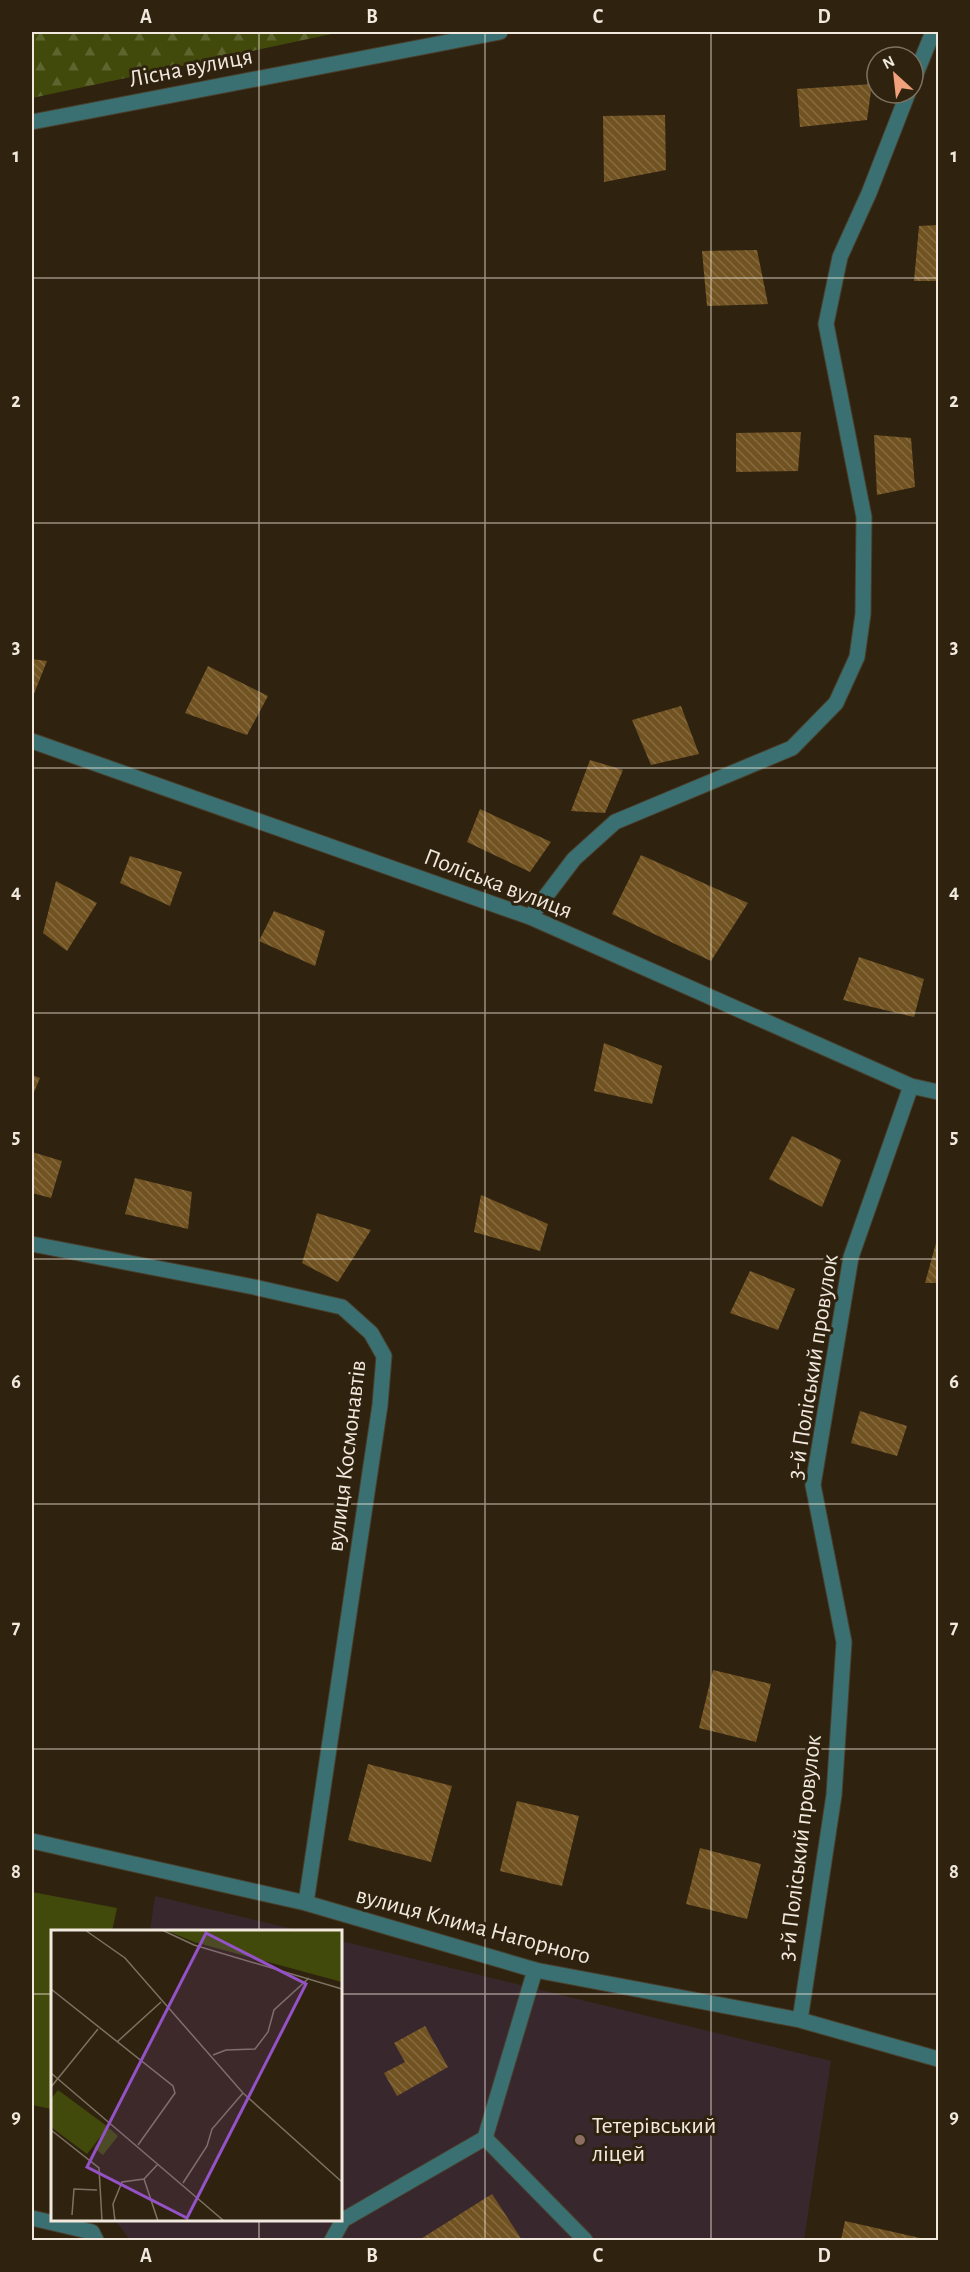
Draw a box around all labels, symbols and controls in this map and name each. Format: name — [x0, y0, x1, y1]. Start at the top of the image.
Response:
text: A — [140, 7, 152, 27]
text: B — [366, 7, 378, 27]
text: C — [593, 7, 604, 27]
text: D — [817, 7, 831, 27]
street label: Лісна вулиця — [127, 44, 255, 92]
north arrow — [865, 45, 925, 105]
text: N — [880, 53, 897, 72]
text: 1 — [12, 146, 20, 166]
text: 1 — [950, 146, 958, 166]
text: 2 — [11, 391, 21, 411]
text: 2 — [949, 391, 959, 411]
text: 3 — [12, 637, 20, 657]
text: 3 — [950, 637, 958, 657]
street label: Поліська вулиця — [421, 845, 575, 923]
text: 4 — [11, 882, 21, 902]
text: 4 — [949, 882, 959, 902]
text: 5 — [12, 1127, 20, 1147]
text: 5 — [950, 1127, 958, 1147]
street label: 3-й Поліський провулок — [783, 1253, 843, 1481]
street label: вулиця Космонавтів — [323, 1359, 371, 1553]
text: 6 — [11, 1372, 21, 1392]
text: 6 — [949, 1372, 959, 1392]
text: 7 — [12, 1617, 21, 1637]
text: 7 — [950, 1617, 959, 1637]
street label: 3-й Поліський провулок — [774, 1734, 826, 1962]
text: 8 — [11, 1862, 21, 1882]
text: 8 — [949, 1862, 959, 1882]
street label: вулиця Клима Нагорного — [353, 1883, 593, 1969]
inset map — [51, 1930, 342, 2221]
text: 9 — [11, 2107, 21, 2127]
text: 9 — [949, 2107, 959, 2127]
place label: Тетерівський ліцей — [592, 2114, 716, 2166]
marker: Тетерівський ліцей — [573, 2133, 587, 2147]
text: A — [140, 2246, 152, 2266]
text: B — [366, 2246, 378, 2266]
text: C — [593, 2246, 604, 2266]
text: D — [817, 2246, 831, 2266]

